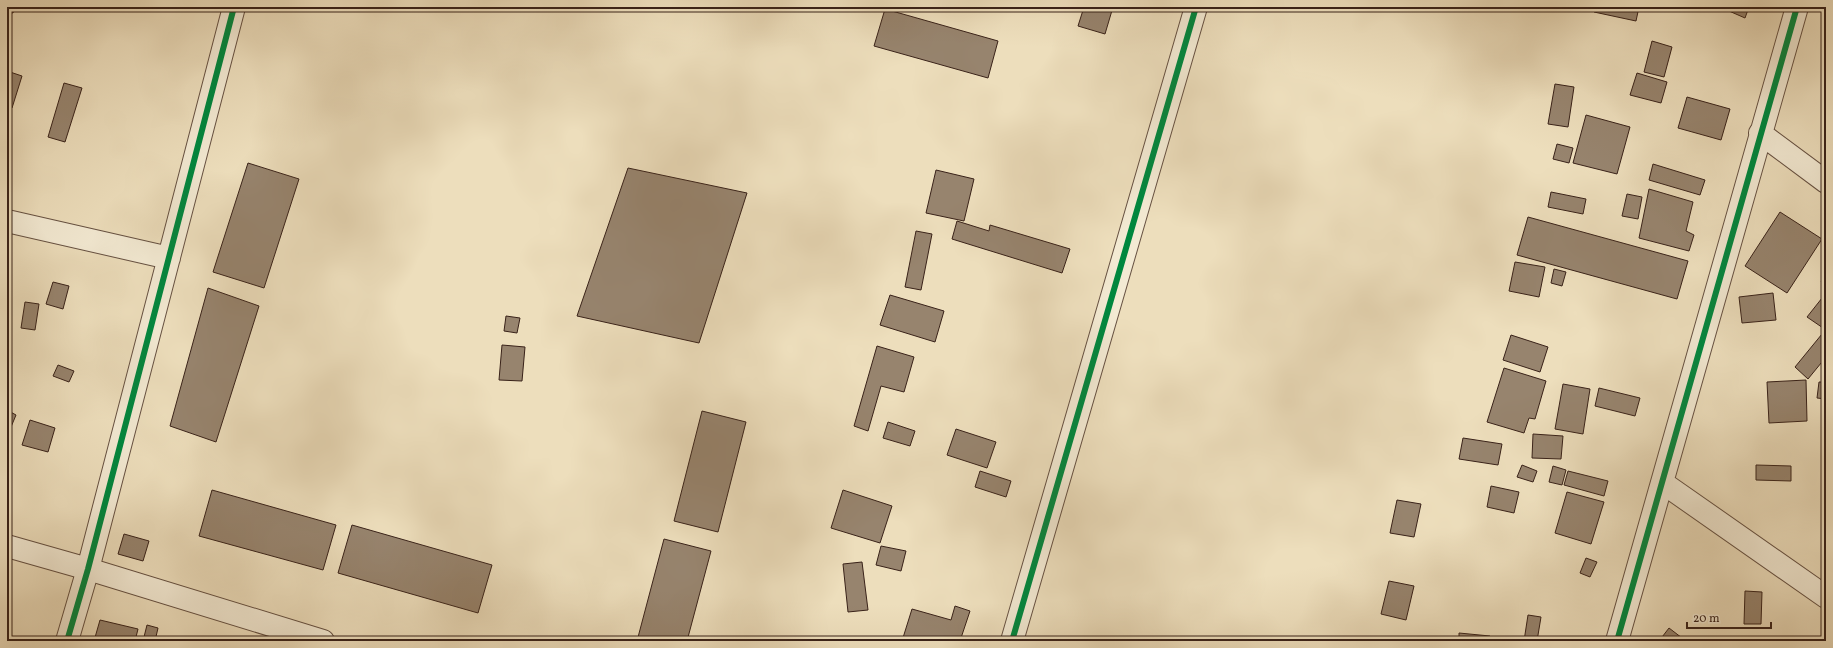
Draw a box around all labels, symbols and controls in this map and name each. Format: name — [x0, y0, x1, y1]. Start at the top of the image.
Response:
scale bar — [1687, 604, 1771, 630]
text: 20 m — [1693, 611, 1720, 627]

